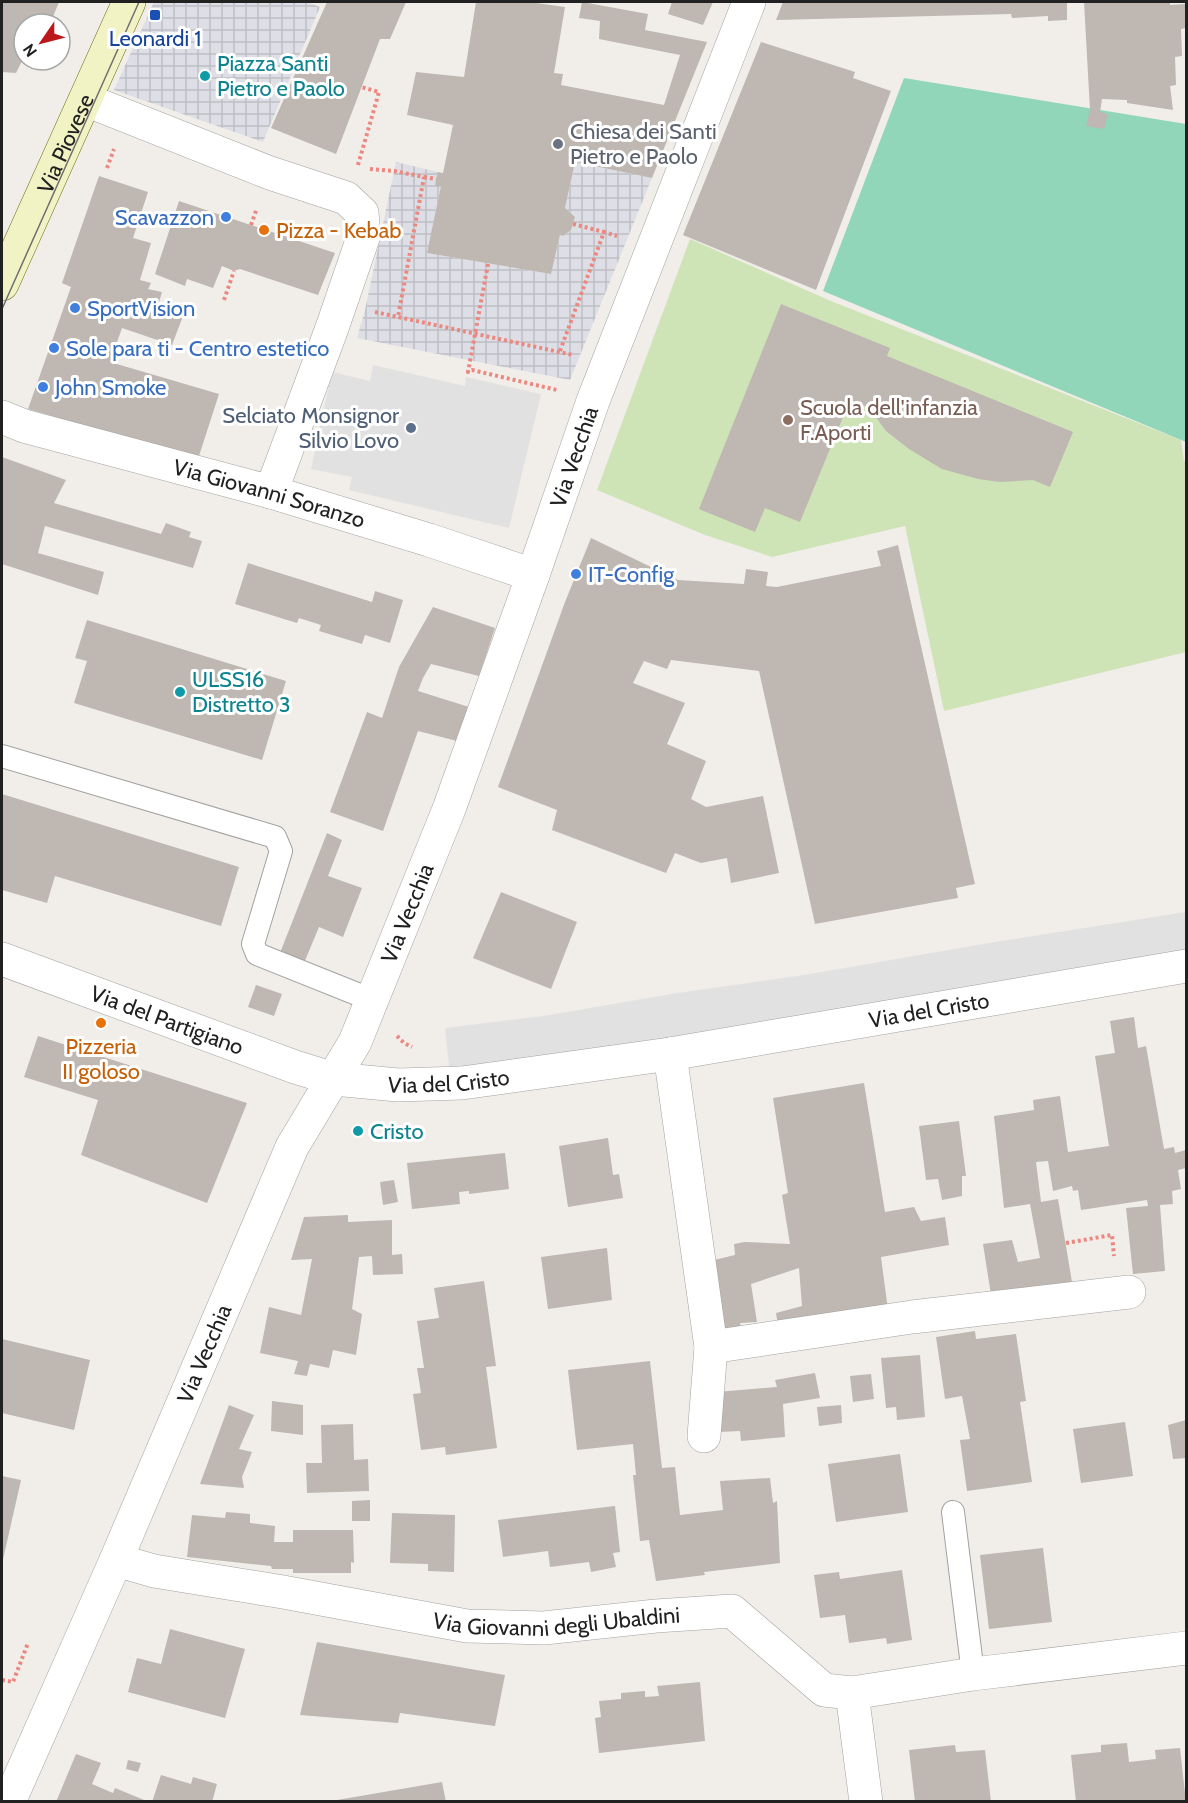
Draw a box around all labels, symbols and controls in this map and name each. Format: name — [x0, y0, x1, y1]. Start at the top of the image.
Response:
marker: Leonardi 1 — [148, 8, 162, 22]
north arrow — [12, 12, 72, 72]
place label: Leonardi 1 — [109, 25, 201, 52]
text: N — [19, 40, 41, 60]
place label: Piazza Santi Pietro e Paolo — [217, 50, 345, 102]
marker: Piazza Santi Pietro e Paolo — [198, 69, 212, 83]
street label: Via Piovese — [31, 90, 99, 197]
place label: Chiesa dei Santi Pietro e Paolo — [570, 118, 717, 170]
marker: Chiesa dei Santi Pietro e Paolo — [551, 137, 565, 151]
place label: Scavazzon — [115, 204, 214, 231]
marker: Scavazzon — [219, 210, 233, 224]
place label: Pizza - Kebab — [276, 217, 402, 244]
marker: Pizza - Kebab — [257, 223, 271, 237]
place label: SportVision — [87, 295, 195, 322]
marker: SportVision — [68, 301, 82, 315]
place label: Sole para ti - Centro estetico — [66, 335, 329, 362]
marker: Sole para ti - Centro estetico — [47, 341, 61, 355]
place label: John Smoke — [54, 374, 166, 401]
marker: John Smoke — [36, 380, 50, 394]
place label: Scuola dell'infanzia F.Aporti — [800, 394, 978, 446]
place label: Selciato Monsignor Silvio Lovo — [222, 402, 399, 454]
street label: Via Vecchia — [544, 402, 604, 511]
marker: Scuola dell'infanzia F.Aporti — [781, 413, 795, 427]
marker: Selciato Monsignor Silvio Lovo — [404, 421, 418, 435]
street label: Via Giovanni Soranzo — [170, 453, 368, 533]
place label: IT-Config — [588, 561, 675, 588]
marker: IT-Config — [569, 567, 583, 581]
place label: ULSS16 Distretto 3 — [192, 666, 291, 718]
marker: ULSS16 Distretto 3 — [173, 685, 187, 699]
street label: Via Vecchia — [375, 859, 439, 967]
street label: Via del Partigiano — [87, 979, 247, 1060]
street label: Via del Cristo — [867, 986, 991, 1033]
marker: Pizzeria II goloso — [94, 1016, 108, 1030]
place label: Pizzeria II goloso — [62, 1033, 140, 1085]
street label: Via del Cristo — [387, 1063, 511, 1099]
place label: Cristo — [370, 1118, 424, 1145]
marker: Cristo — [351, 1124, 365, 1138]
street label: Via Vecchia — [171, 1300, 237, 1407]
street label: Via Giovanni degli Ubaldini — [431, 1601, 681, 1642]

